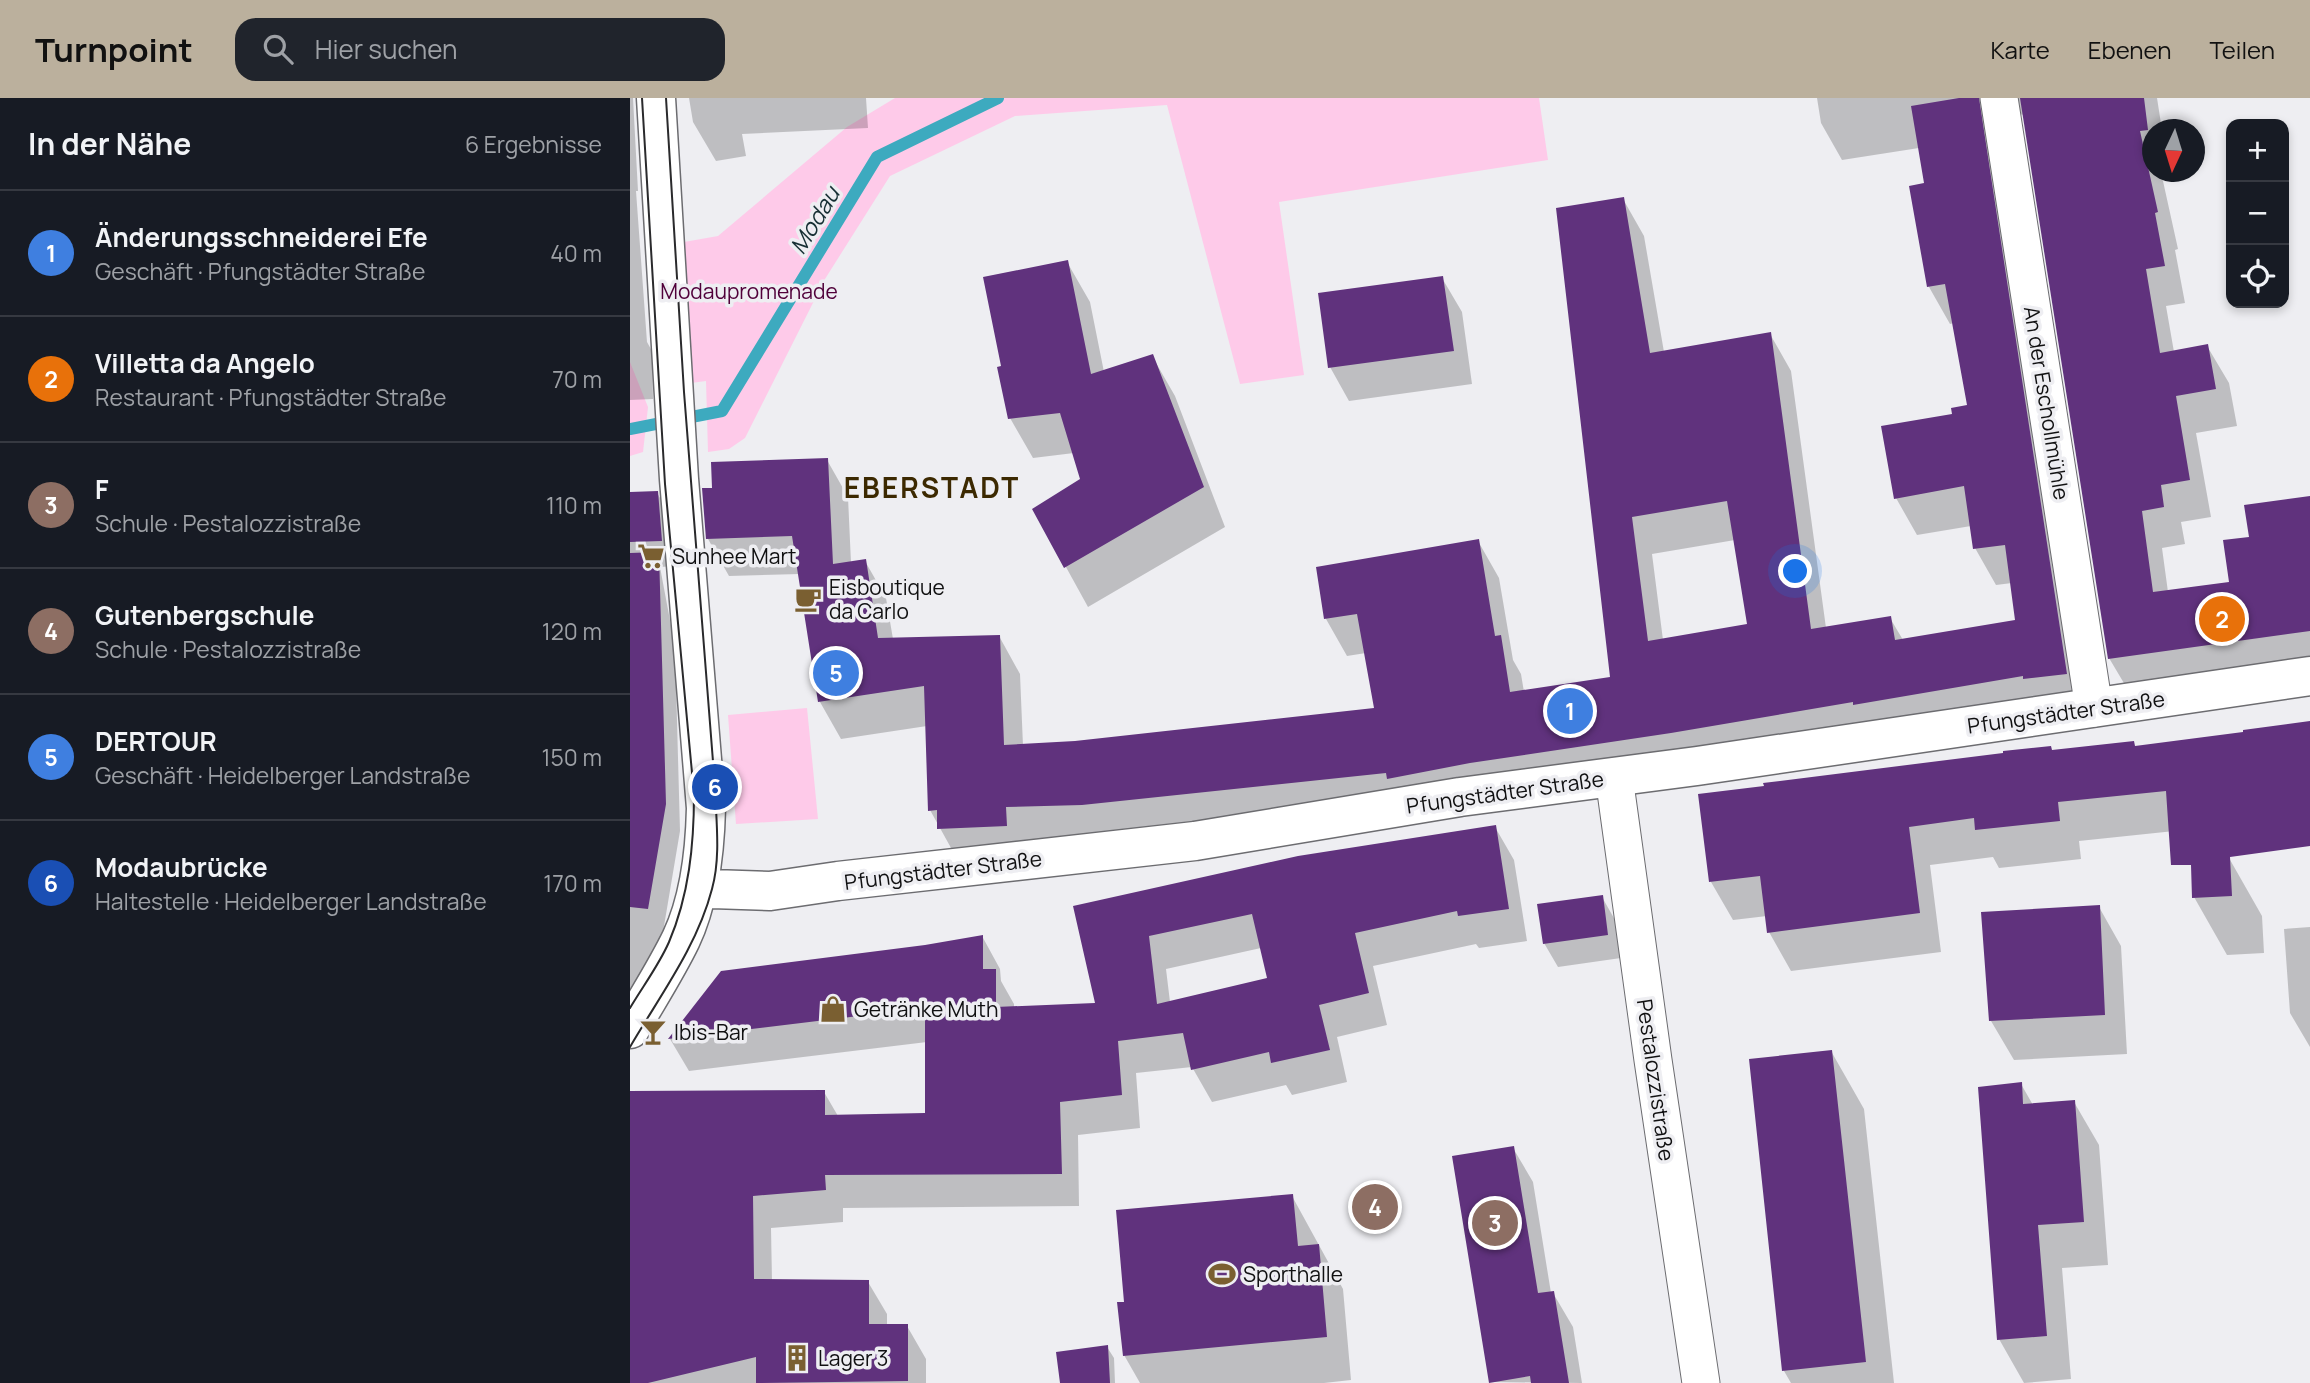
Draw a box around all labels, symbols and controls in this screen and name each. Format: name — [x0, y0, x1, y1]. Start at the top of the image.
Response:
search box — [235, 18, 725, 81]
text: Turnpoint — [35, 27, 193, 72]
icon: search — [259, 30, 297, 68]
text: Hier suchen — [315, 31, 458, 67]
text: Karte — [1990, 33, 2050, 66]
text: Ebenen — [2088, 33, 2171, 66]
text: Teilen — [2209, 33, 2275, 66]
north arrow — [2142, 119, 2205, 182]
map controls — [2226, 119, 2289, 308]
button: + — [2226, 119, 2289, 182]
text: In der Nähe — [28, 123, 191, 164]
text: 6 Ergebnisse — [465, 128, 602, 160]
water label: Modau — [781, 178, 848, 260]
button: − — [2226, 182, 2289, 245]
text: Änderungsschneiderei Efe — [95, 219, 428, 255]
text: 1 — [46, 237, 56, 269]
text: 40 m — [550, 237, 602, 269]
button: locate — [2226, 245, 2289, 308]
text: Geschäft · Pfungstädter Straße — [95, 255, 426, 287]
park label: Modaupromenade — [660, 277, 838, 305]
street label: An der Eschollmühle — [2018, 304, 2076, 502]
text: Villetta da Angelo — [95, 345, 315, 381]
text: 2 — [44, 363, 58, 395]
text: 70 m — [552, 363, 602, 395]
text: Restaurant · Pfungstädter Straße — [95, 381, 446, 413]
district label: EBERSTADT — [844, 468, 1020, 506]
text: F — [95, 471, 109, 507]
text: 3 — [44, 489, 58, 521]
text: 110 m — [546, 489, 602, 521]
text: Schule · Pestalozzistraße — [95, 507, 361, 539]
supermarket icon: Sunhee Mart — [636, 541, 666, 571]
place label: Sunhee Mart — [672, 542, 796, 570]
your location — [1778, 554, 1812, 588]
place label: Eisboutique da Carlo — [829, 573, 945, 625]
cafe icon: Eisboutique da Carlo — [793, 584, 823, 614]
pin: 2 — [2199, 593, 2245, 645]
text: Gutenbergschule — [95, 597, 314, 633]
text: 4 — [44, 615, 58, 647]
text: 120 m — [542, 615, 602, 647]
text: Schule · Pestalozzistraße — [95, 633, 361, 665]
pin: 5 — [813, 647, 859, 699]
street label: Pfungstädter Straße — [1966, 684, 2166, 740]
pin: 1 — [1547, 685, 1593, 737]
text: DERTOUR — [95, 723, 217, 759]
text: 5 — [44, 741, 58, 773]
text: 150 m — [542, 741, 602, 773]
text: Geschäft · Heidelberger Landstraße — [95, 759, 470, 791]
pin: 6 — [692, 761, 738, 813]
street label: Pfungstädter Straße — [1405, 764, 1605, 820]
street label: Pfungstädter Straße — [843, 844, 1043, 896]
text: Modaubrücke — [95, 849, 268, 885]
text: 6 — [44, 867, 58, 899]
text: 170 m — [543, 867, 602, 899]
text: Haltestelle · Heidelberger Landstraße — [95, 885, 487, 917]
shop icon: Getränke Muth — [818, 994, 848, 1024]
place label: Getränke Muth — [854, 995, 998, 1023]
street label: Pestalozzistraße — [1631, 997, 1681, 1163]
bar icon: Ibis-Bar — [638, 1017, 668, 1047]
place label: Ibis-Bar — [674, 1018, 749, 1046]
pin: 4 — [1352, 1181, 1398, 1233]
pin: 3 — [1472, 1197, 1518, 1249]
sports icon: Sporthalle — [1207, 1259, 1237, 1289]
place label: Sporthalle — [1243, 1260, 1343, 1288]
building icon: Lager 3 — [782, 1343, 812, 1373]
place label: Lager 3 — [818, 1344, 888, 1372]

